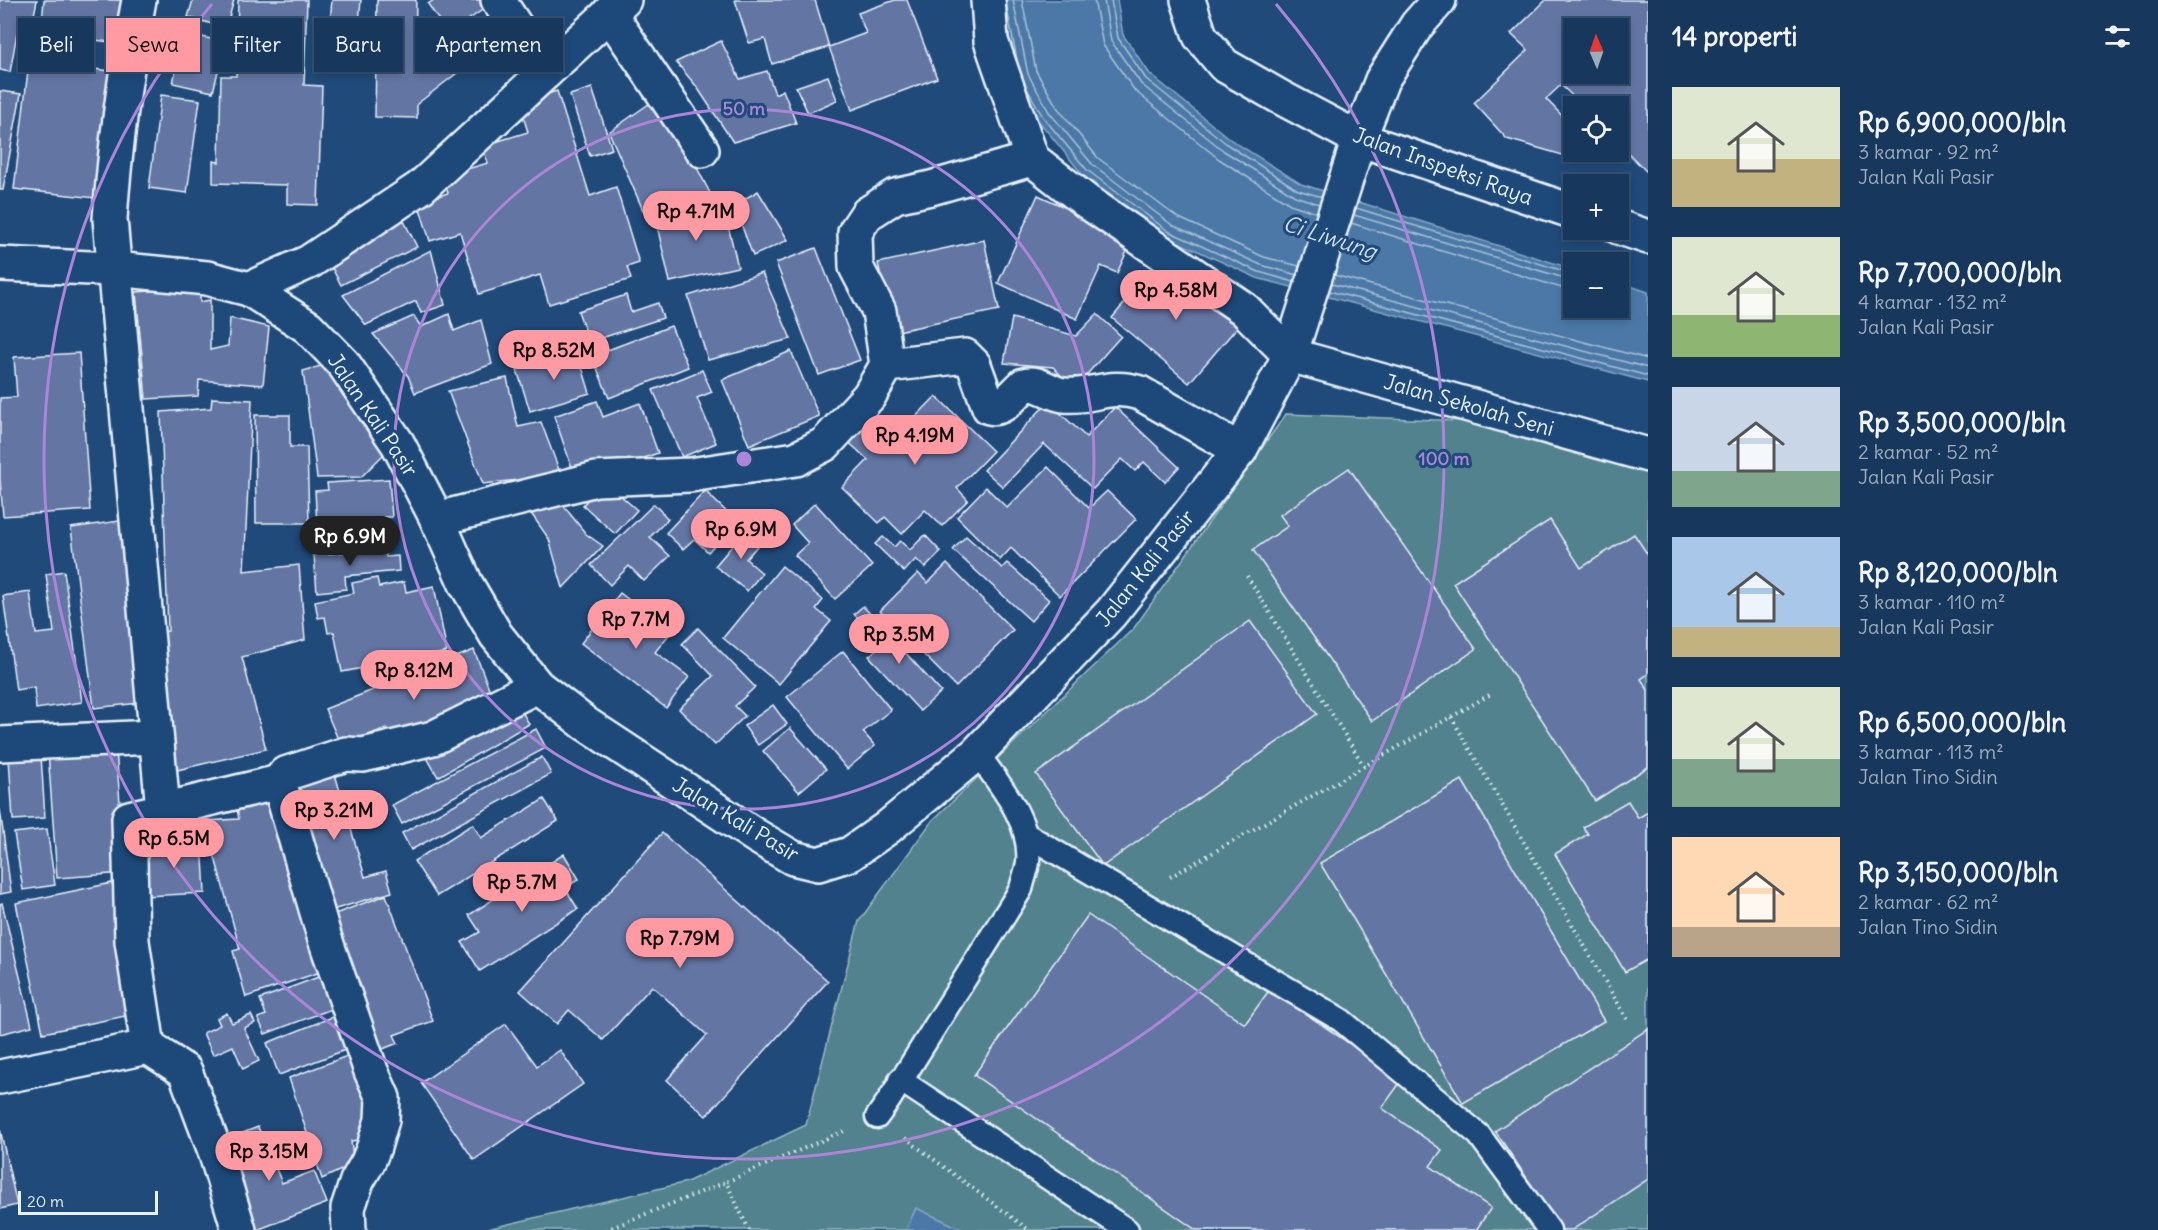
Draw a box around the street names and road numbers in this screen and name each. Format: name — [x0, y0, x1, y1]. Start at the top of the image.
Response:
street label: Jalan Inspeksi Raya — [1349, 121, 1537, 211]
street label: Jalan Kali Pasir — [322, 348, 424, 482]
street label: Jalan Sekolah Seni — [1381, 368, 1557, 442]
street label: Jalan Kali Pasir — [1090, 504, 1201, 632]
street label: Jalan Kali Pasir — [668, 771, 804, 868]

